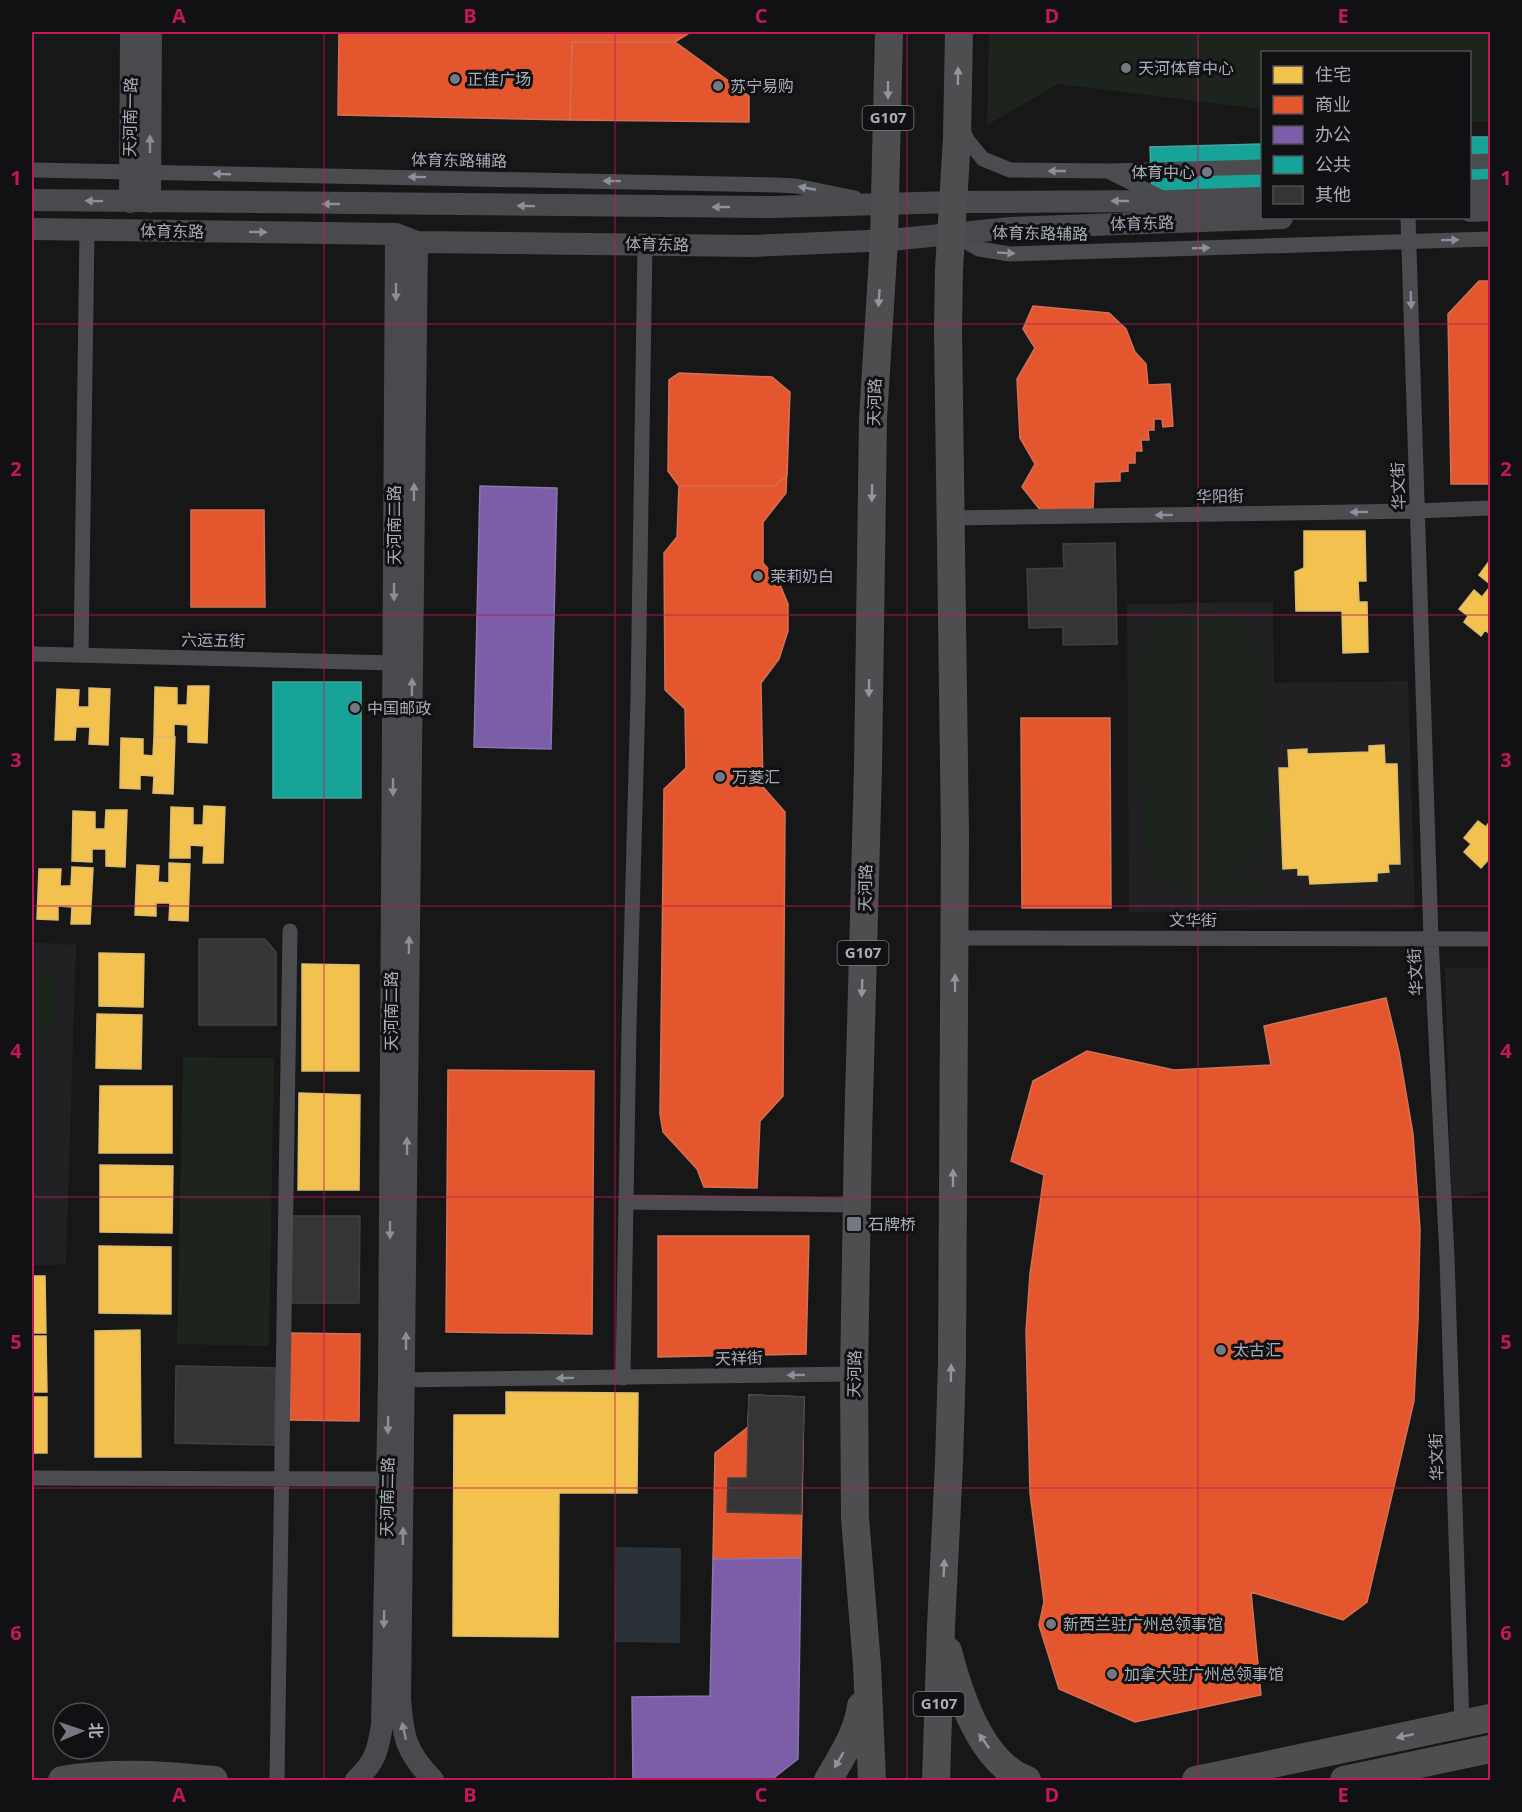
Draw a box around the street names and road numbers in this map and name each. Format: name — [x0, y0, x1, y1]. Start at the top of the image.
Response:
street label: 天河南一路 — [118, 77, 142, 157]
road number: G107 — [862, 106, 914, 130]
street label: 体育东路辅路 — [411, 148, 507, 172]
street label: 体育东路 — [1110, 211, 1174, 235]
street label: 体育东路 — [140, 219, 204, 243]
street label: 体育东路辅路 — [992, 221, 1088, 245]
street label: 体育东路 — [625, 232, 689, 256]
street label: 天河路 — [862, 378, 886, 426]
street label: 华文街 — [1386, 462, 1410, 510]
street label: 天河南二路 — [383, 485, 405, 565]
street label: 华阳街 — [1196, 485, 1244, 507]
street label: 六运五街 — [181, 628, 245, 652]
street label: 天河路 — [854, 864, 876, 912]
street label: 文华街 — [1169, 909, 1217, 931]
road number: G107 — [838, 941, 888, 965]
street label: 华文街 — [1403, 947, 1427, 997]
street label: 天河南二路 — [380, 971, 402, 1051]
street label: 天祥街 — [715, 1347, 763, 1369]
street label: 天河路 — [843, 1350, 865, 1398]
street label: 华文街 — [1424, 1433, 1448, 1481]
street label: 天河南二路 — [375, 1457, 399, 1537]
road number: G107 — [914, 1692, 964, 1716]

